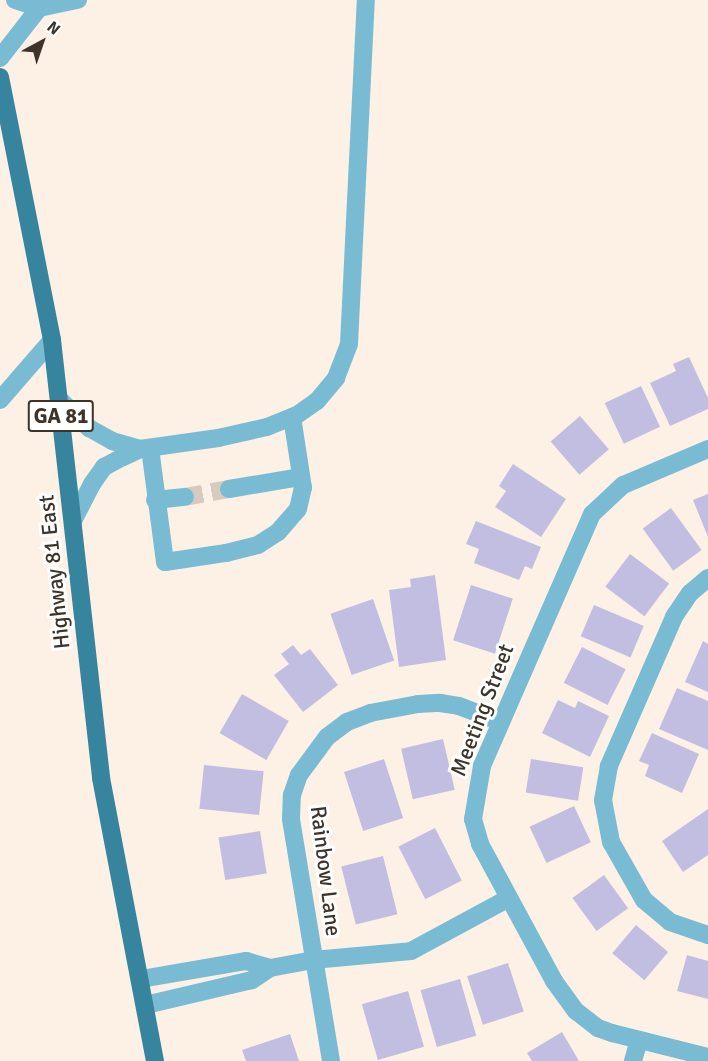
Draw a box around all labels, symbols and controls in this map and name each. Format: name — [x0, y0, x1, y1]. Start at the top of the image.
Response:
north arrow — [12, 12, 72, 72]
text: N — [43, 17, 64, 39]
road number: GA 81 — [26, 398, 96, 434]
street label: Highway 81 East — [33, 493, 75, 651]
street label: Meeting Street — [445, 640, 519, 780]
street label: Rainbow Lane — [305, 804, 347, 938]

